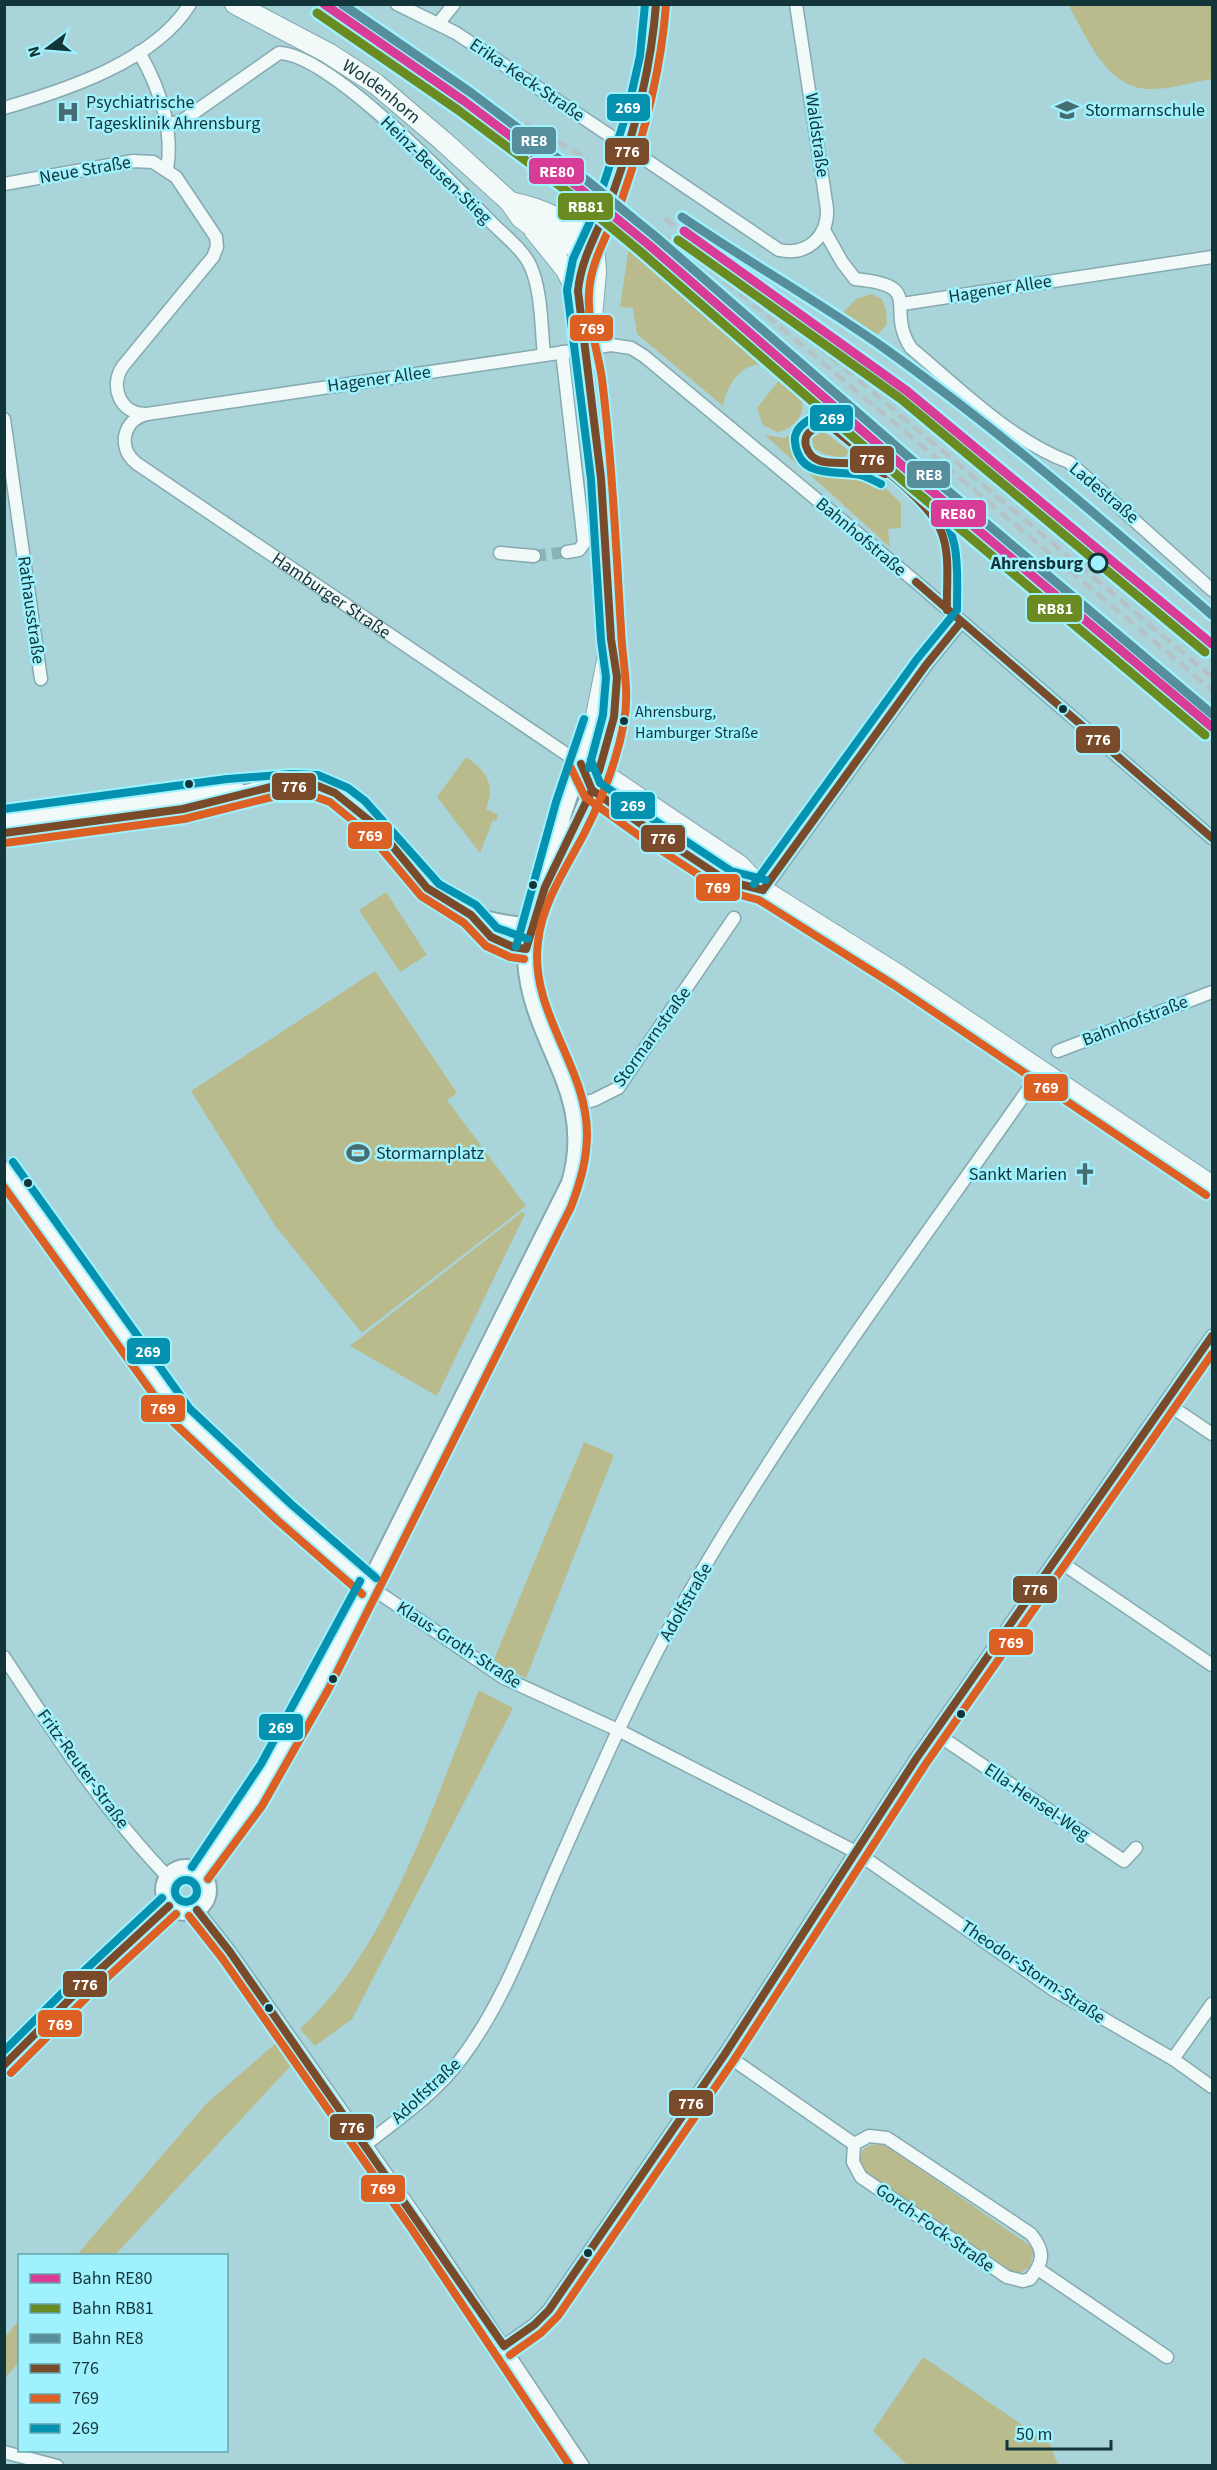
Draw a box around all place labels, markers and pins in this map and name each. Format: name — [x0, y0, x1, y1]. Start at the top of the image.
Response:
place label: Psychiatrische Tagesklinik Ahrensburg — [86, 90, 260, 136]
school or university icon: Stormarnschule — [1054, 97, 1080, 123]
place label: Stormarnschule — [1085, 98, 1205, 123]
hospital icon: Psychiatrische Tagesklinik Ahrensburg — [55, 99, 81, 125]
place label: Ahrensburg — [990, 551, 1083, 576]
marker: Ahrensburg — [1088, 553, 1108, 573]
place label: Ahrensburg, Hamburger Straße — [635, 701, 758, 744]
unlabelled marker — [1057, 703, 1069, 715]
marker: Ahrensburg, Hamburger Straße — [618, 715, 630, 727]
unlabelled marker — [183, 778, 195, 790]
unlabelled marker — [527, 879, 539, 891]
sports icon: Stormarnplatz — [345, 1140, 371, 1166]
place label: Stormarnplatz — [376, 1141, 485, 1166]
church icon: Sankt Marien — [1072, 1161, 1098, 1187]
place label: Sankt Marien — [969, 1162, 1067, 1187]
unlabelled marker — [22, 1177, 34, 1189]
unlabelled marker — [327, 1673, 339, 1685]
unlabelled marker — [955, 1708, 967, 1720]
unlabelled marker — [263, 2002, 275, 2014]
unlabelled marker — [582, 2247, 594, 2259]

